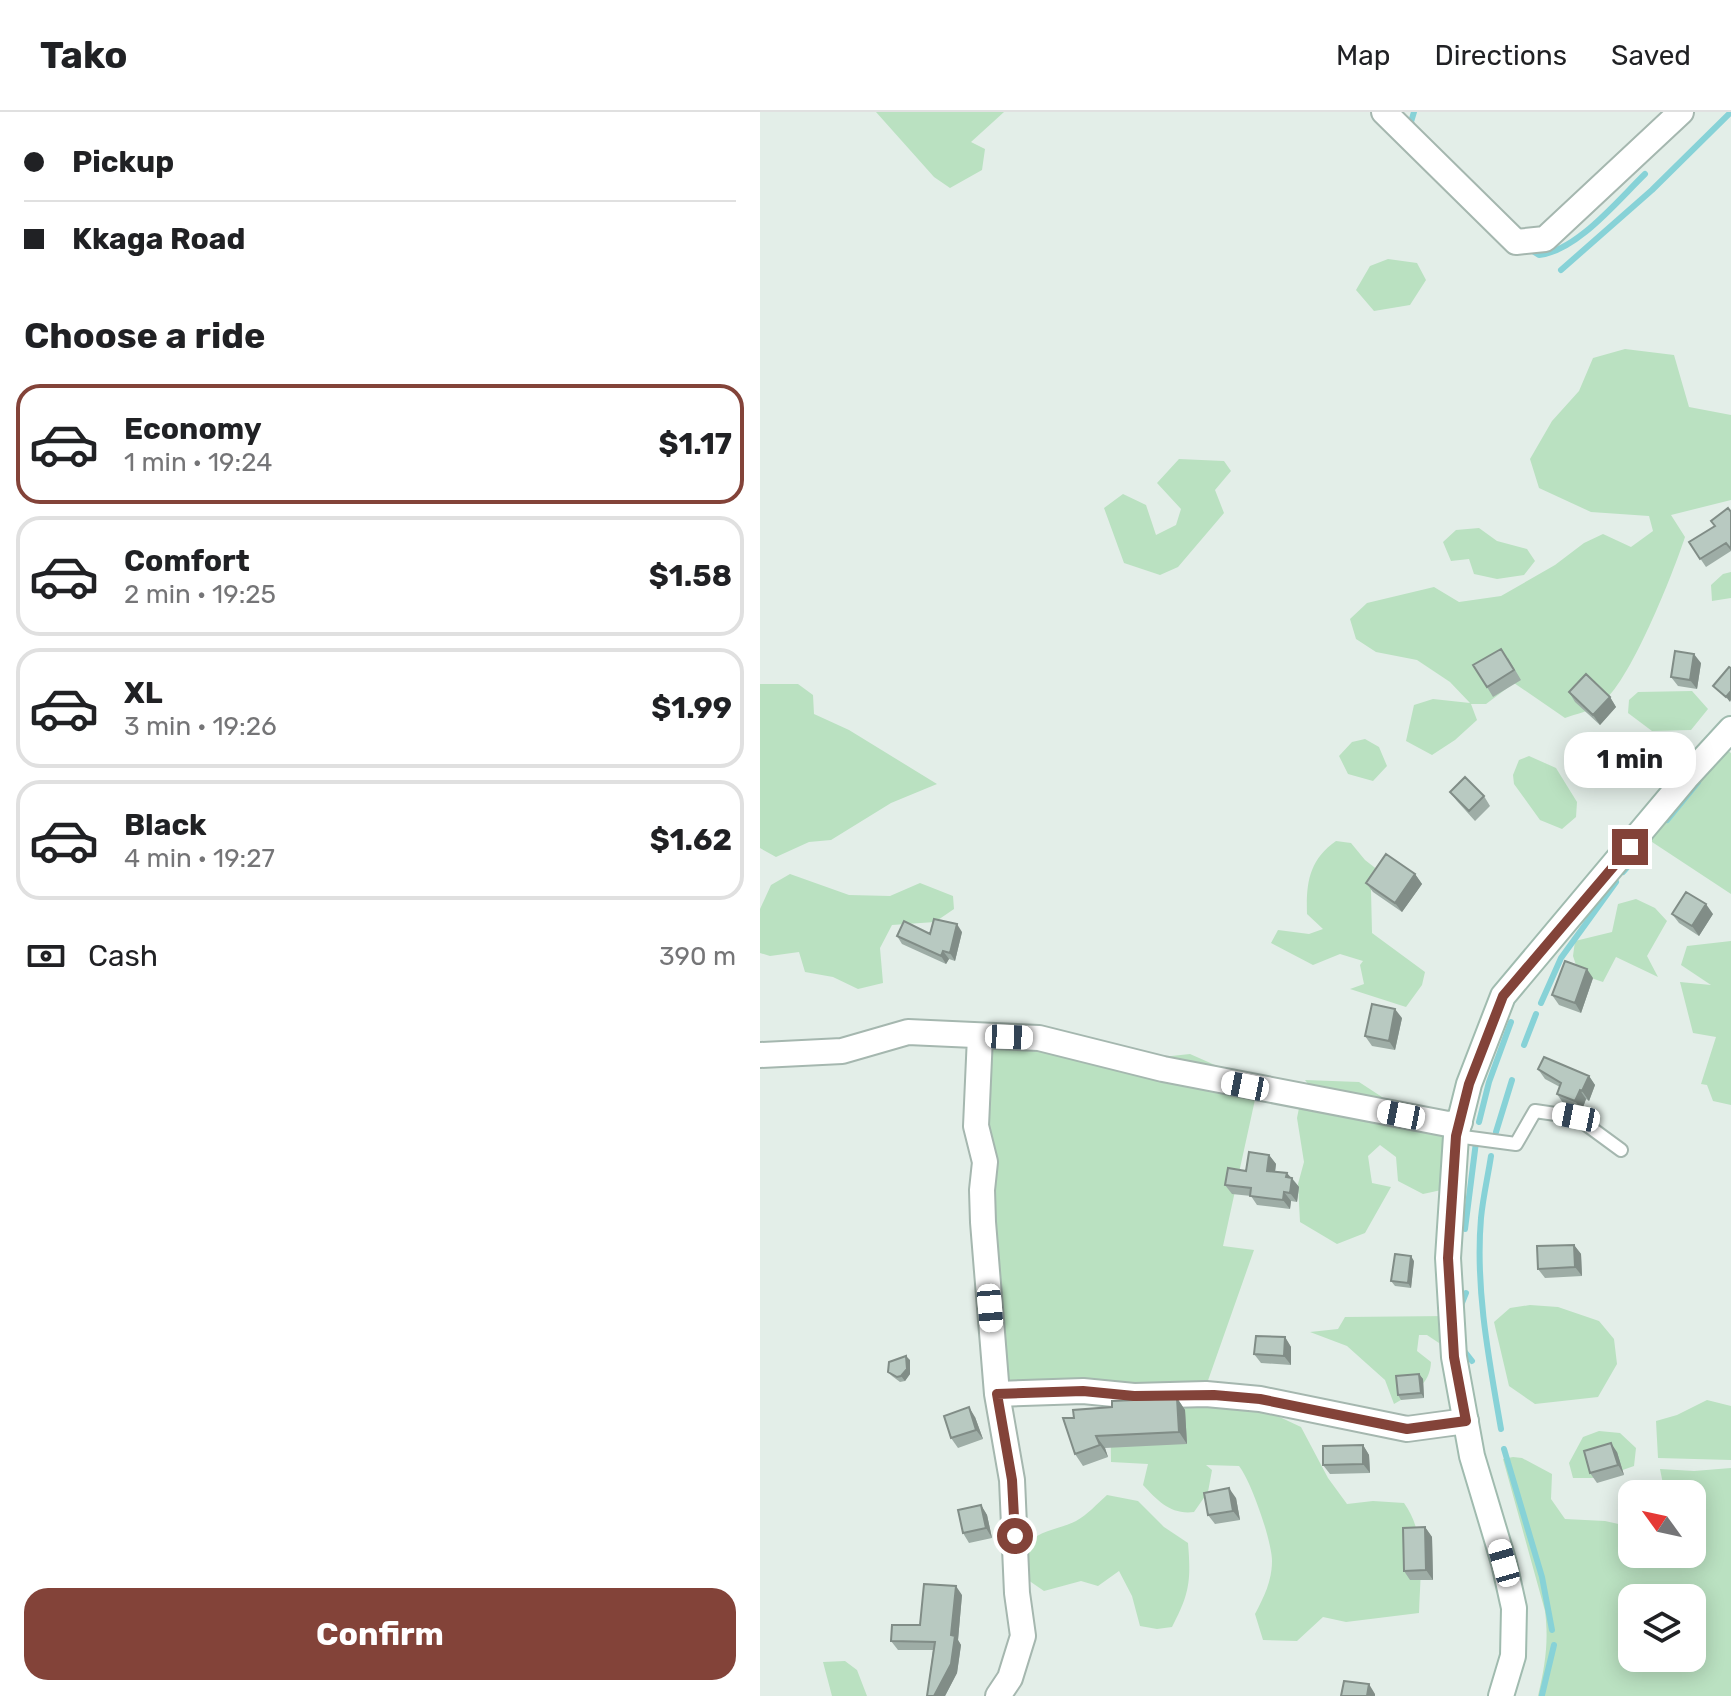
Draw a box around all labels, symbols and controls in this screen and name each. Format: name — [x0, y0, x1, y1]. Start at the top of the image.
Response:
text: Tako — [40, 32, 128, 78]
text: Map — [1336, 39, 1390, 72]
text: Directions — [1434, 39, 1567, 72]
text: Saved — [1611, 39, 1691, 72]
text: Pickup — [72, 144, 174, 180]
text: Kkaga Road — [72, 221, 245, 257]
text: Choose a ride — [24, 314, 265, 357]
icon: car — [28, 408, 100, 480]
text: Economy — [124, 411, 262, 447]
text: $1.17 — [658, 426, 732, 462]
text: 1 min · 19:24 — [124, 447, 272, 478]
icon: car — [28, 540, 100, 612]
text: Comfort — [124, 543, 250, 579]
text: $1.58 — [649, 558, 732, 594]
text: 2 min · 19:25 — [124, 579, 276, 610]
icon: car — [28, 672, 100, 744]
text: XL — [124, 675, 163, 711]
text: $1.99 — [651, 690, 732, 726]
text: 3 min · 19:26 — [124, 711, 277, 742]
callout: 1 min — [1564, 731, 1696, 787]
text: 1 min — [1597, 744, 1663, 775]
icon: car — [28, 804, 100, 876]
text: Black — [124, 807, 207, 843]
text: $1.62 — [650, 822, 732, 858]
route end — [1612, 829, 1648, 865]
text: 4 min · 19:27 — [124, 843, 275, 874]
icon: cash — [24, 934, 68, 978]
text: Cash — [88, 938, 158, 974]
text: 390 m — [659, 941, 736, 972]
car — [985, 1024, 1033, 1050]
car — [1219, 1070, 1271, 1102]
car — [1375, 1099, 1427, 1131]
car — [1550, 1101, 1602, 1133]
car — [976, 1283, 1004, 1333]
north arrow — [1618, 1480, 1706, 1568]
map controls — [1618, 1480, 1706, 1672]
route start — [997, 1518, 1033, 1554]
car — [1486, 1537, 1522, 1589]
button: layers — [1618, 1584, 1706, 1672]
button: Confirm — [24, 1588, 736, 1680]

